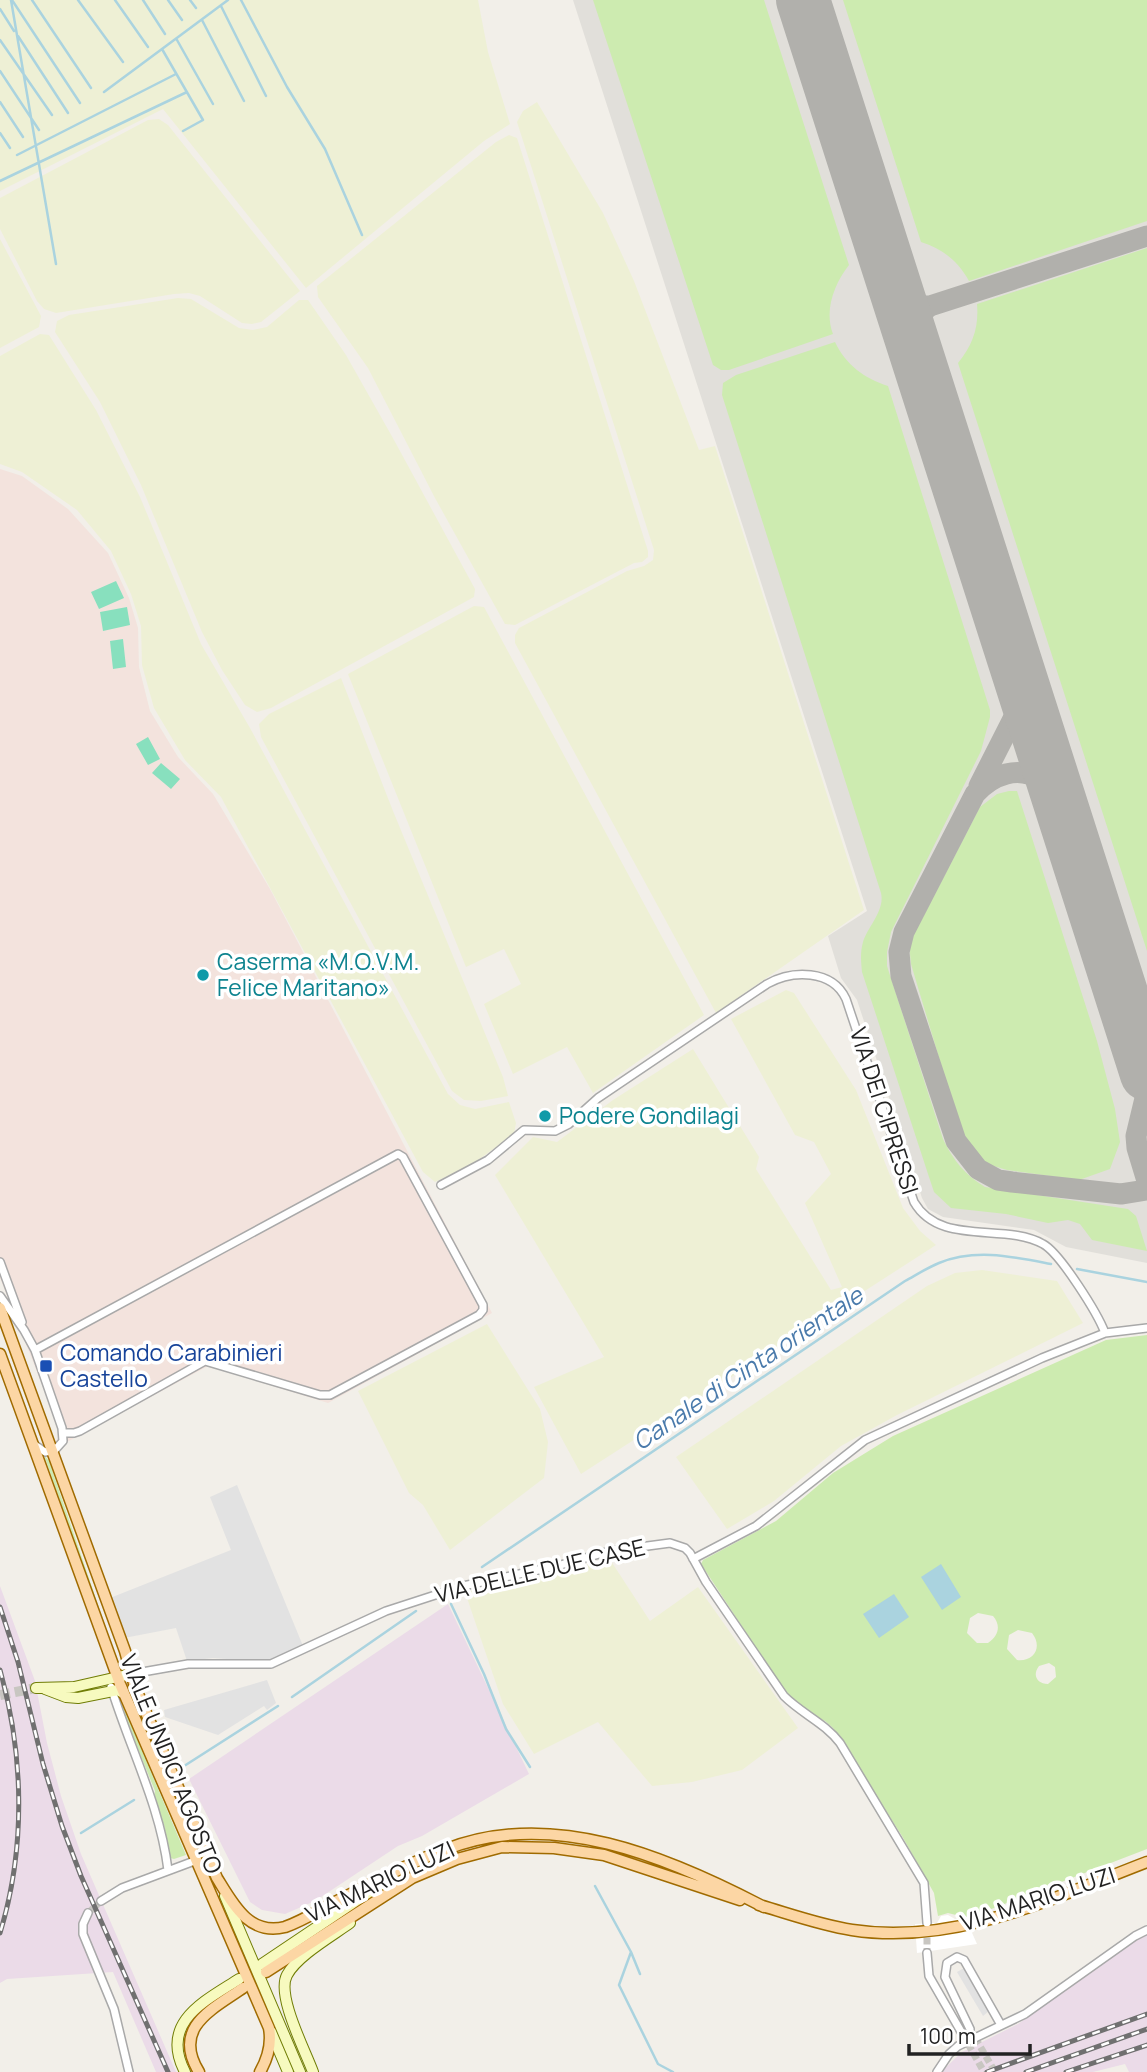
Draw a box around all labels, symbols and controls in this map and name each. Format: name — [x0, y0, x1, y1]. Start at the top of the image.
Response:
place label: Caserma «M.O.V.M. Felice Maritano» — [217, 945, 419, 1003]
marker: Caserma «M.O.V.M. Felice Maritano» — [195, 967, 211, 983]
street label: VIA DEI CIPRESSI — [843, 1023, 927, 1198]
place label: Podere Gondilagi — [559, 1099, 739, 1131]
marker: Podere Gondilagi — [537, 1108, 553, 1124]
water label: Canale di Cinta orientale — [626, 1277, 870, 1457]
place label: Comando Carabinieri Castello — [60, 1336, 283, 1394]
marker: Comando Carabinieri Castello — [38, 1358, 54, 1374]
street label: VIA DELLE DUE CASE — [431, 1530, 648, 1610]
street label: VIALE UNDICI AGOSTO — [113, 1649, 231, 1878]
street label: VIA MARIO LUZI — [300, 1833, 459, 1930]
street label: VIA MARIO LUZI — [956, 1858, 1119, 1938]
scale bar — [909, 2012, 1030, 2056]
text: 100 m — [920, 2022, 976, 2050]

